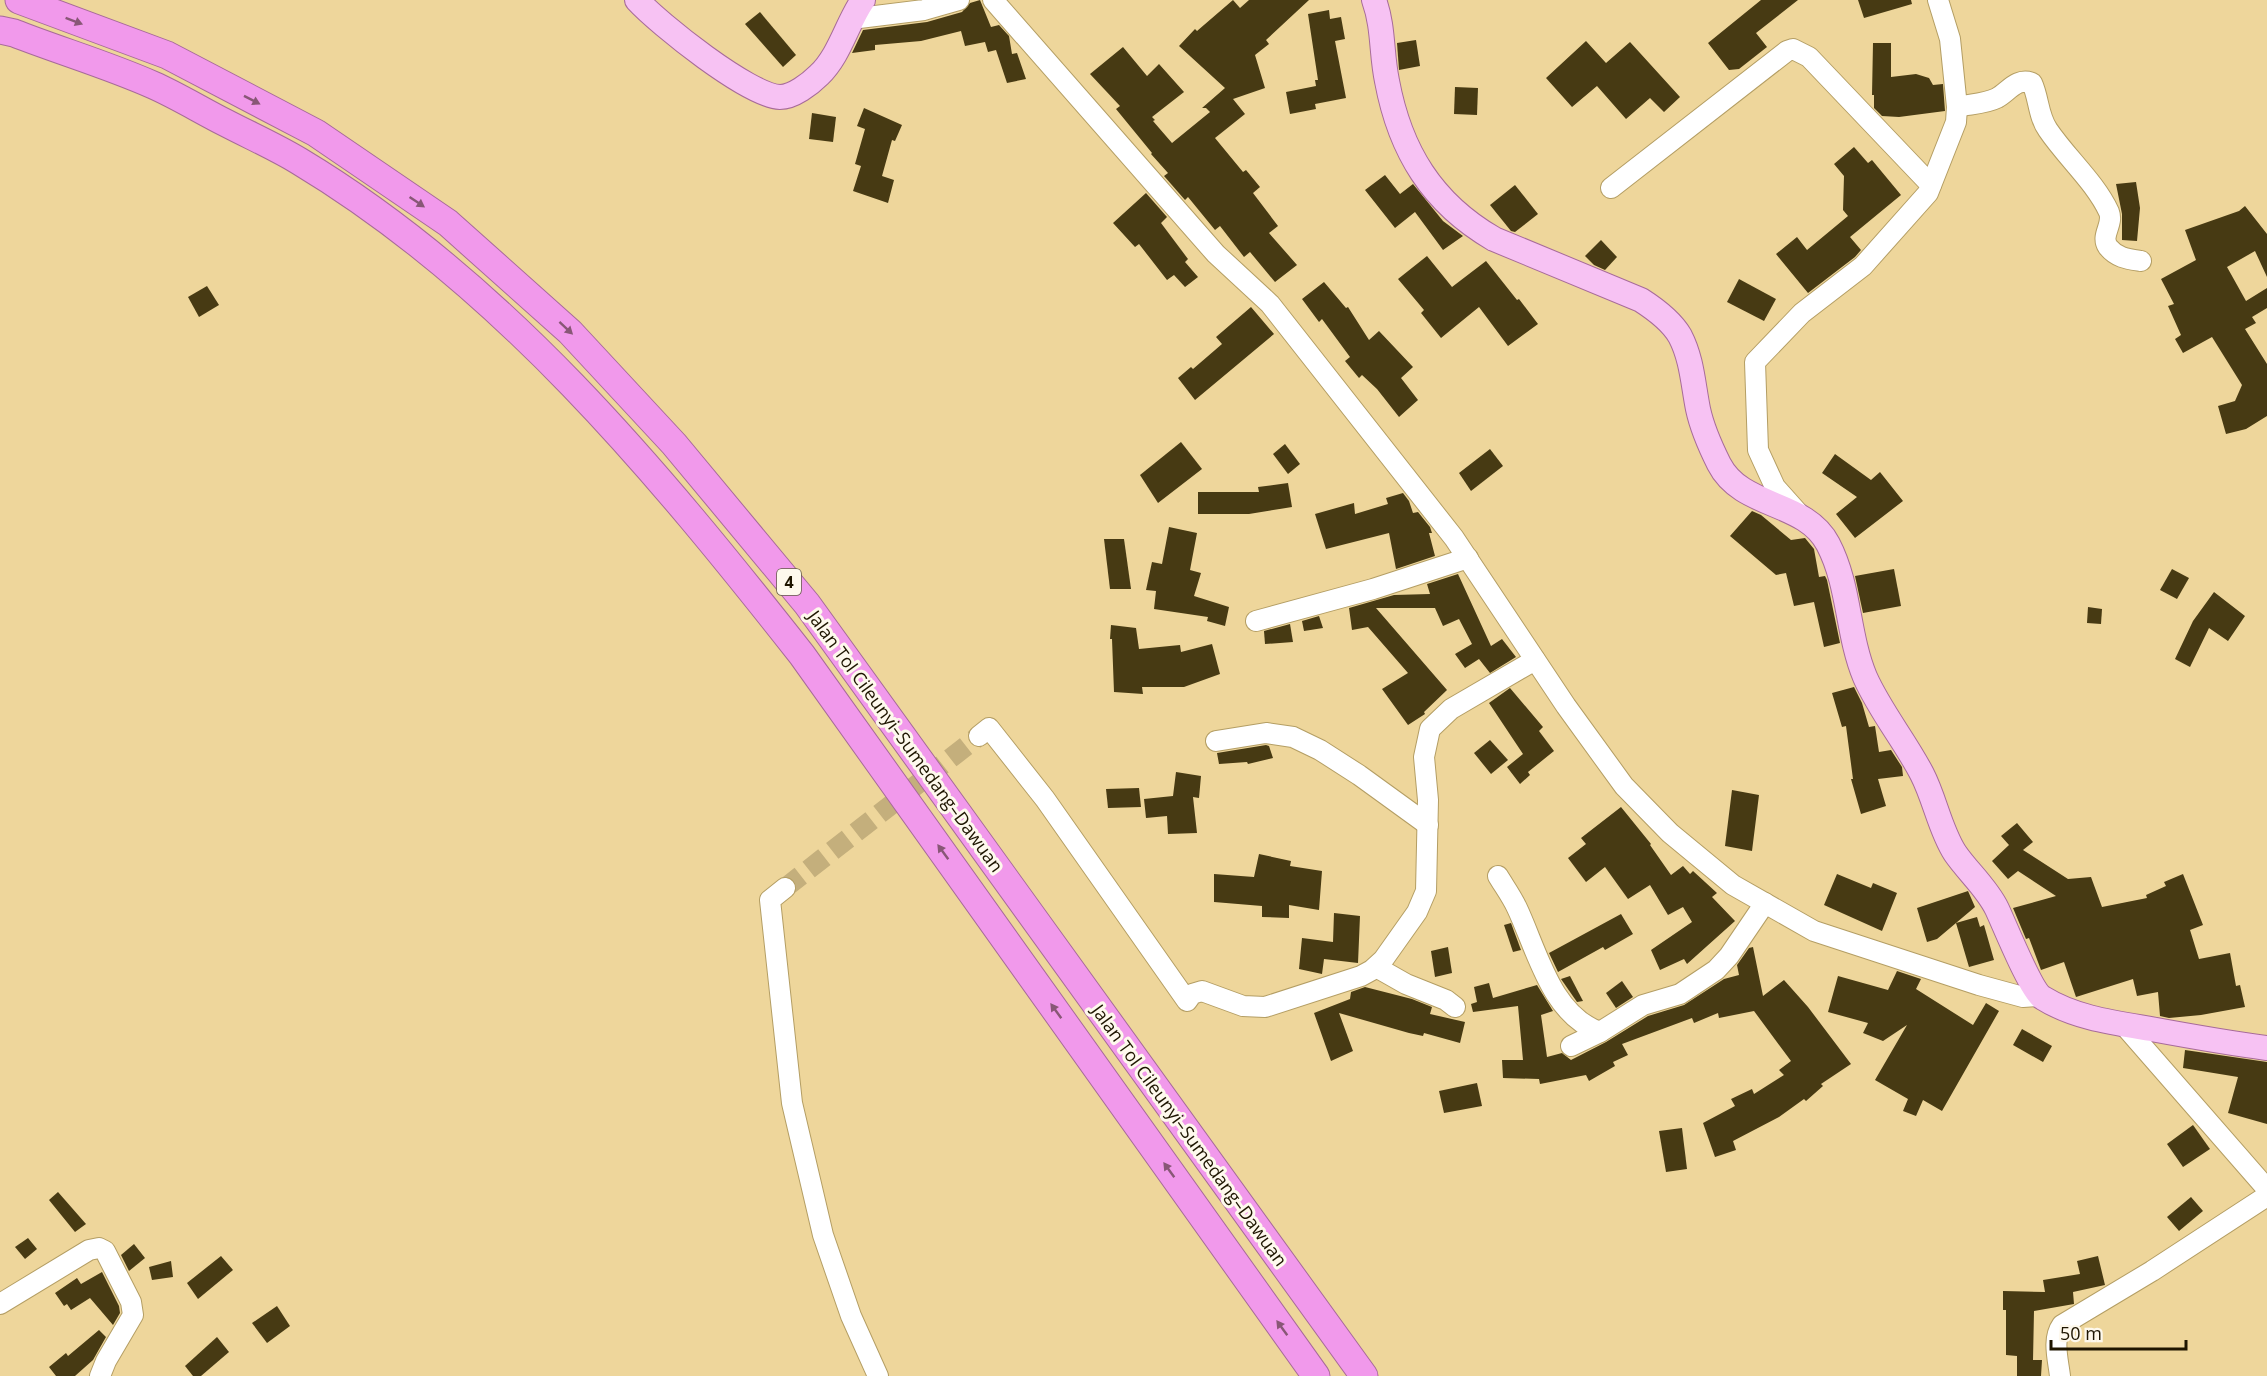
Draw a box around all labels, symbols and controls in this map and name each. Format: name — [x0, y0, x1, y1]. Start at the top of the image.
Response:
one-way arrow — [65, 16, 83, 26]
one-way arrow — [243, 94, 261, 104]
one-way arrow — [409, 196, 425, 208]
one-way arrow — [558, 321, 573, 335]
road number: 4 — [777, 569, 801, 595]
street label: Jalan Tol Cileunyi–Sumedang–Dawuan — [802, 604, 1009, 877]
one-way arrow — [937, 845, 949, 860]
street label: Jalan Tol Cileunyi–Sumedang–Dawuan — [1086, 998, 1293, 1271]
one-way arrow — [1050, 1003, 1062, 1019]
one-way arrow — [1163, 1162, 1175, 1178]
scale bar — [2051, 1313, 2186, 1351]
one-way arrow — [1276, 1321, 1288, 1337]
text: 50 m — [2060, 1321, 2102, 1345]

